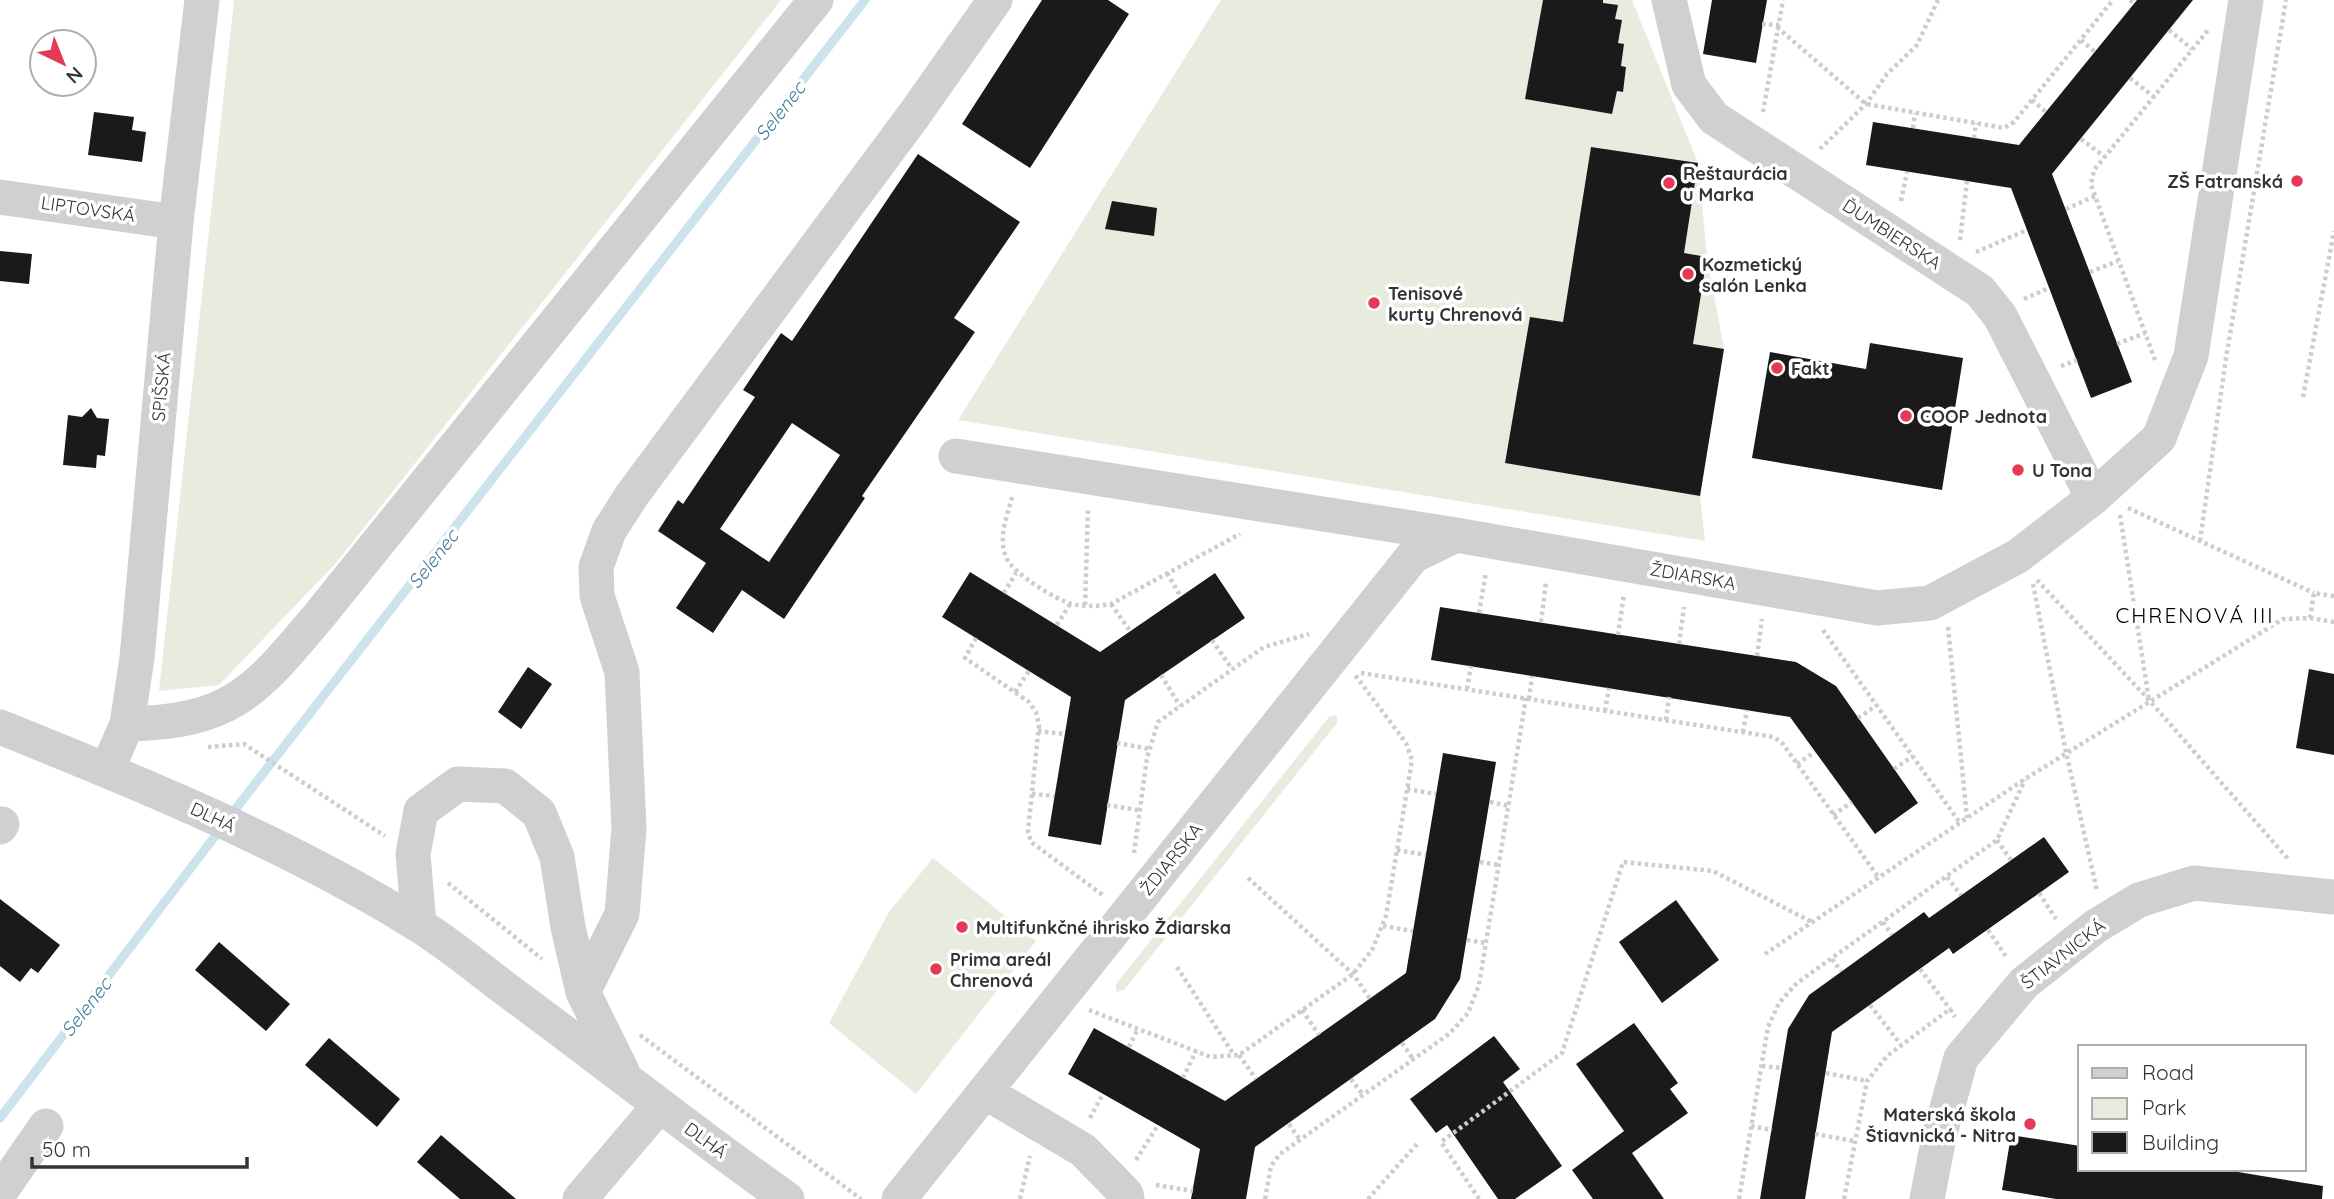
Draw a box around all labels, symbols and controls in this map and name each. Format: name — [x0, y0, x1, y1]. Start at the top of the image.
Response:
north arrow — [28, 28, 98, 98]
text: N — [61, 62, 88, 89]
water label: Selenec — [750, 75, 812, 145]
place label: Reštaurácia u Marka — [1683, 162, 1787, 206]
place label: ZŠ Fatranská — [2167, 170, 2283, 193]
marker: ZŠ Fatranská — [2289, 173, 2305, 189]
marker: Reštaurácia u Marka — [1661, 175, 1677, 191]
street label: LIPTOVSKÁ — [40, 191, 137, 227]
street label: ĎUMBIERSKA — [1838, 194, 1946, 275]
place label: Kozmetický salón Lenka — [1702, 253, 1807, 297]
marker: Kozmetický salón Lenka — [1680, 266, 1696, 282]
place label: Tenisové kurty Chrenová — [1388, 282, 1523, 326]
marker: Tenisové kurty Chrenová — [1366, 295, 1382, 311]
street label: SPIŠSKÁ — [147, 351, 176, 423]
place label: Fakt — [1791, 357, 1830, 380]
marker: Fakt — [1769, 360, 1785, 376]
place label: COOP Jednota — [1920, 405, 2047, 428]
marker: COOP Jednota — [1898, 408, 1914, 424]
place label: U Tona — [2032, 459, 2092, 482]
marker: U Tona — [2010, 462, 2026, 478]
water label: Selenec — [403, 523, 465, 593]
street label: ŽDIARSKA — [1648, 557, 1738, 595]
district label: CHRENOVÁ III — [2115, 602, 2275, 628]
street label: DLHÁ — [187, 797, 240, 838]
street label: ŽDIARSKA — [1135, 818, 1207, 900]
street label: ŠTIAVNICKÁ — [2016, 914, 2110, 994]
place label: Multifunkčné ihrisko Ždiarska — [976, 916, 1231, 939]
marker: Multifunkčné ihrisko Ždiarska — [954, 919, 970, 935]
place label: Prima areál Chrenová — [950, 948, 1051, 992]
marker: Prima areál Chrenová — [928, 961, 944, 977]
water label: Selenec — [56, 971, 118, 1041]
legend — [2078, 1045, 2306, 1171]
text: Road — [2142, 1059, 2194, 1085]
text: Park — [2142, 1094, 2186, 1120]
place label: Materská škola Štiavnická - Nitra — [1866, 1103, 2016, 1147]
marker: Materská škola Štiavnická - Nitra — [2022, 1116, 2038, 1132]
street label: DLHÁ — [680, 1117, 732, 1163]
scale bar — [32, 1126, 247, 1170]
text: Building — [2142, 1129, 2219, 1155]
text: 50 m — [42, 1136, 91, 1162]

